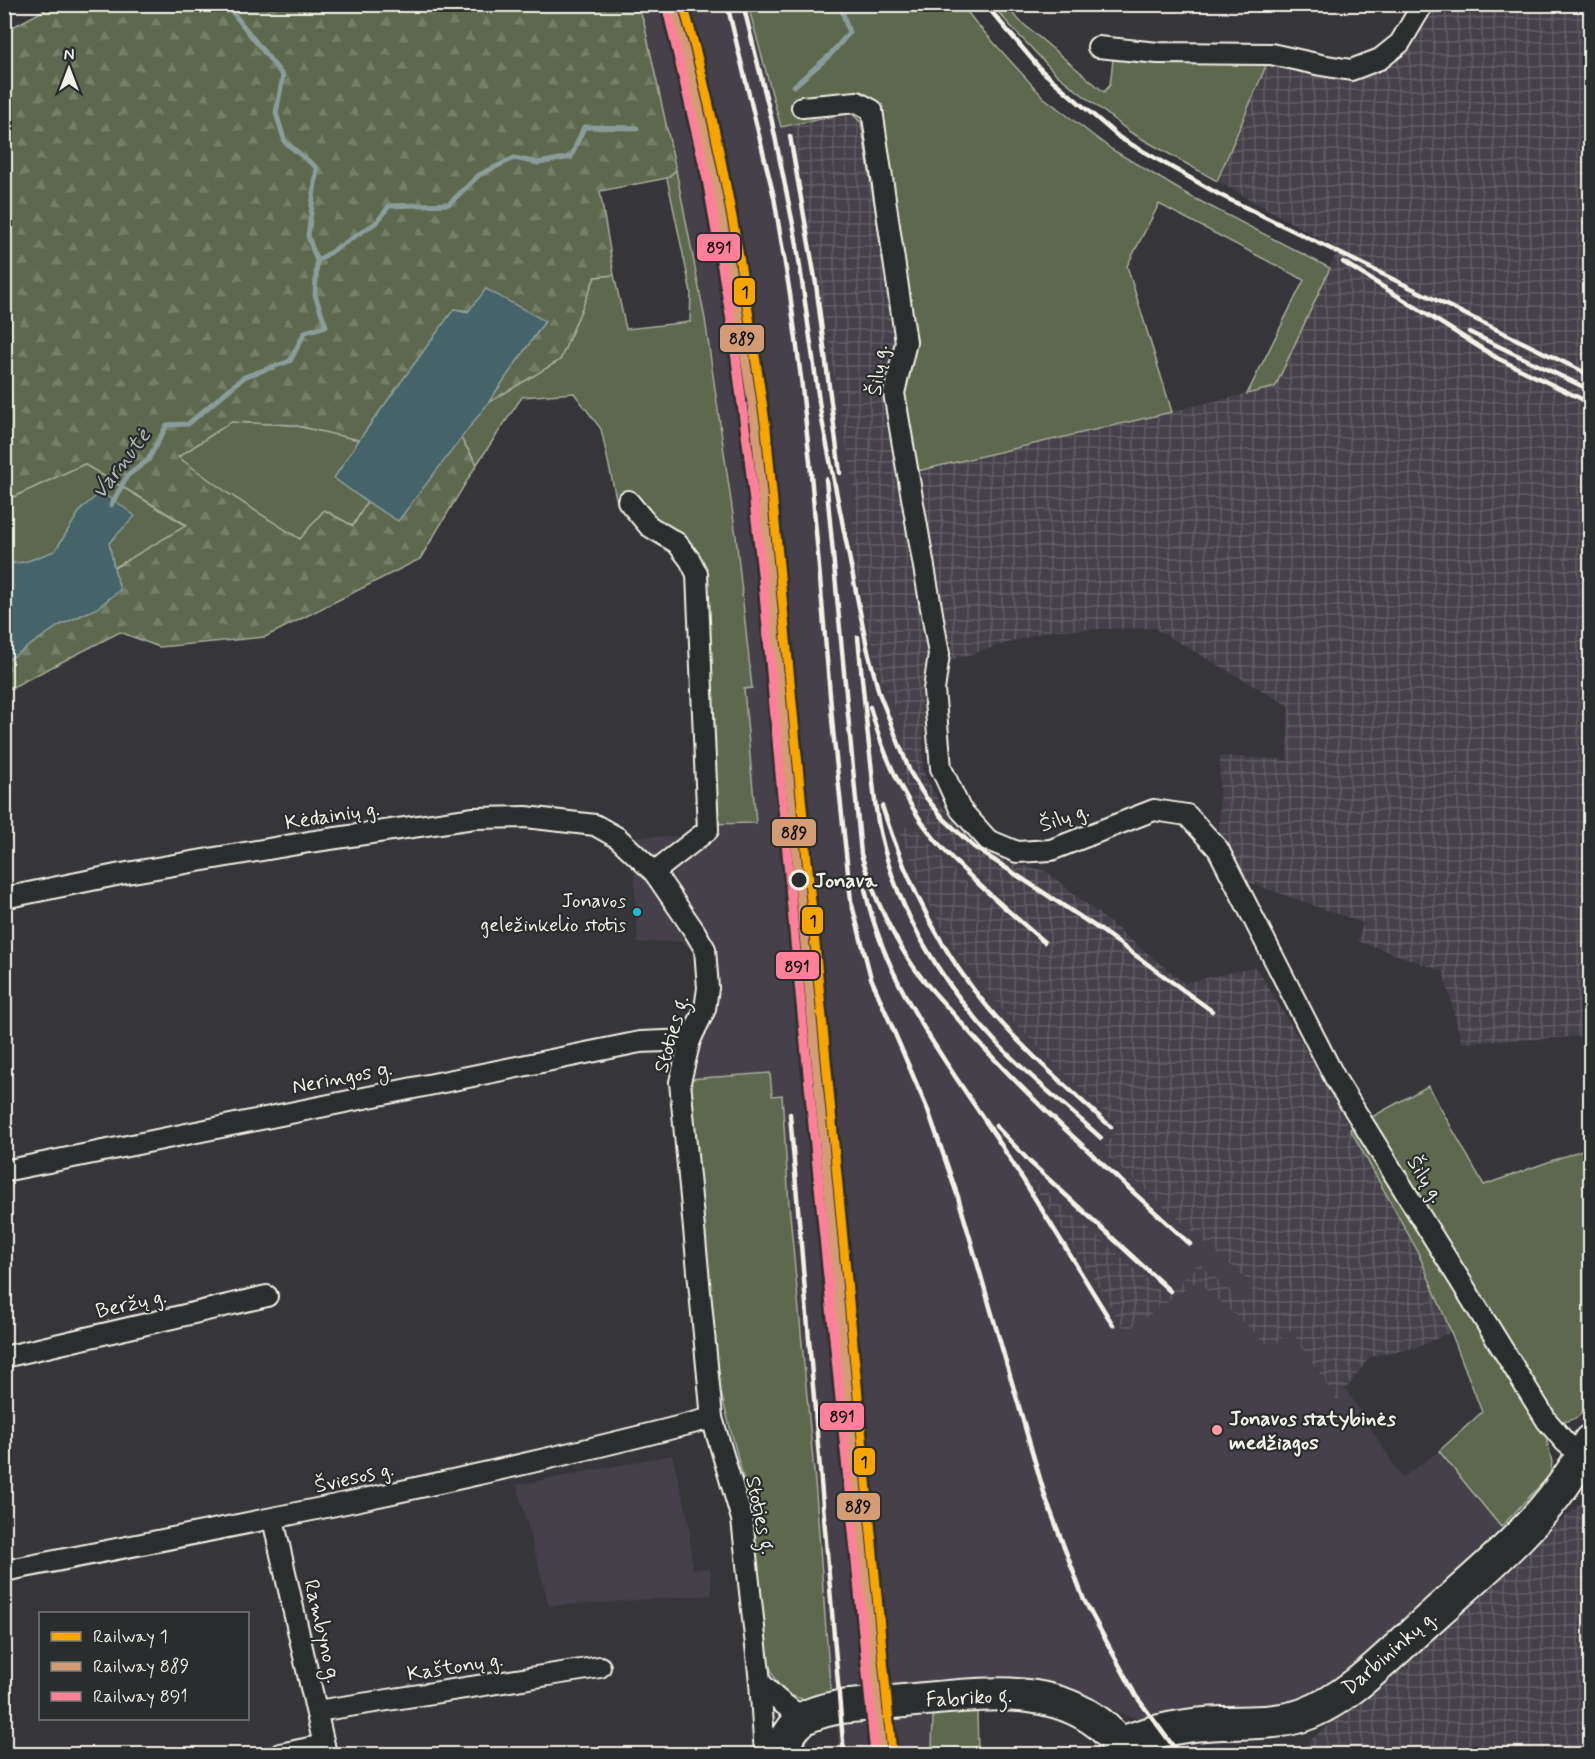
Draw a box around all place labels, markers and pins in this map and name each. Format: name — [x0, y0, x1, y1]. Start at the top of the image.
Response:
place label: Jonava — [814, 867, 878, 895]
marker: Jonava — [789, 870, 809, 890]
place label: Jonavos geležinkelio stotis — [481, 888, 626, 939]
marker: Jonavos geležinkelio stotis — [631, 906, 643, 918]
place label: Jonavos statybinės medžiagos — [1229, 1405, 1397, 1457]
marker: Jonavos statybinės medžiagos — [1210, 1423, 1224, 1437]

